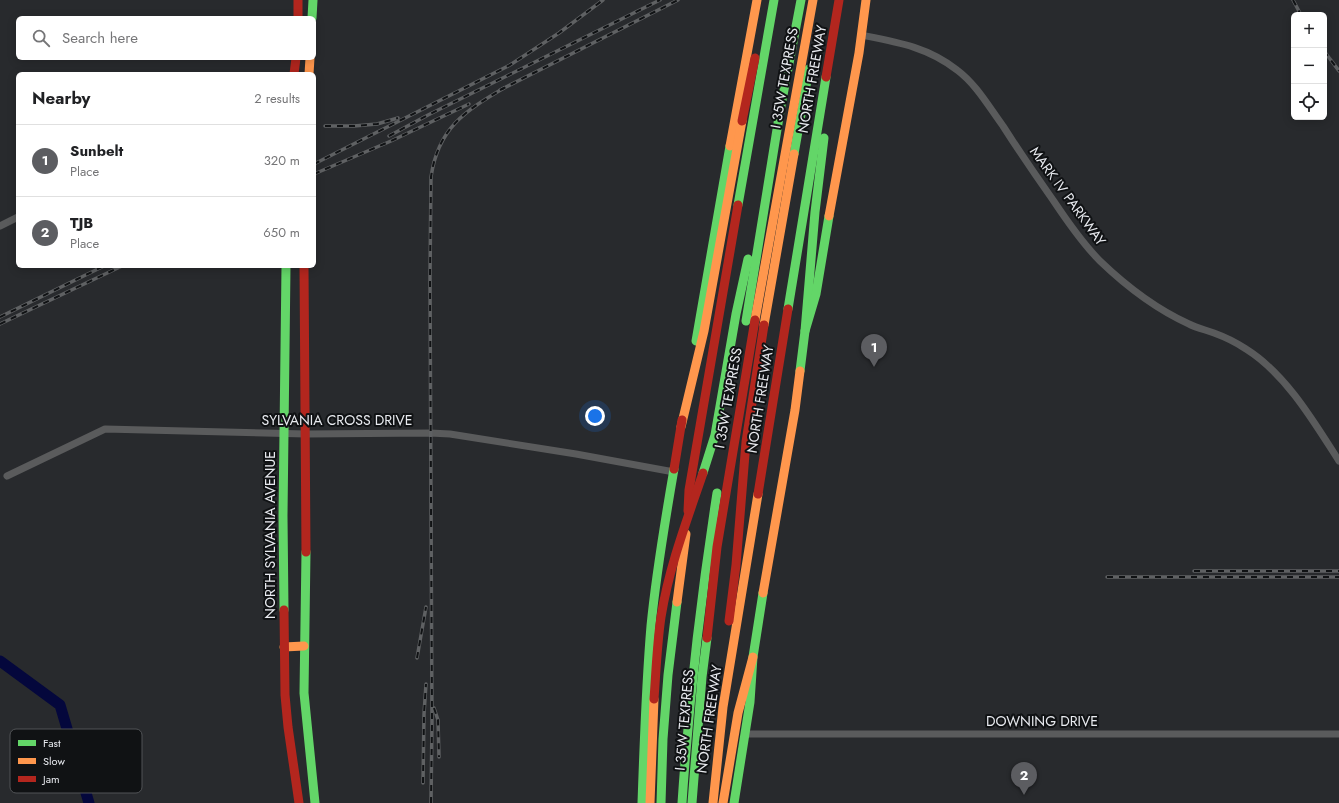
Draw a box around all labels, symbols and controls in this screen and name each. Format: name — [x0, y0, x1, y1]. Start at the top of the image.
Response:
map controls — [1291, 12, 1327, 120]
button: + — [1291, 12, 1327, 48]
search box — [16, 16, 316, 60]
street label: NORTH FREEWAY — [793, 23, 831, 135]
street label: I 35W TEXPRESS — [765, 26, 803, 130]
icon: search — [30, 27, 52, 49]
text: Search here — [62, 27, 138, 49]
button: − — [1291, 48, 1327, 84]
button: locate — [1291, 84, 1327, 120]
text: Nearby — [32, 86, 90, 110]
text: 2 results — [254, 89, 300, 108]
text: Sunbelt — [70, 140, 123, 162]
street label: MARK IV PARKWAY — [1025, 142, 1111, 250]
text: 1 — [42, 151, 48, 170]
text: 320 m — [264, 151, 300, 170]
text: Place — [70, 162, 99, 181]
text: TJB — [70, 212, 93, 234]
text: 2 — [41, 223, 49, 242]
text: 650 m — [263, 223, 300, 242]
text: Place — [70, 234, 99, 253]
pin: 1 — [861, 334, 887, 367]
street label: NORTH FREEWAY — [742, 343, 778, 455]
street label: I 35W TEXPRESS — [709, 346, 747, 450]
your location — [585, 406, 605, 426]
street label: SYLVANIA CROSS DRIVE — [262, 410, 413, 430]
street label: NORTH SYLVANIA AVENUE — [260, 451, 280, 619]
street label: NORTH FREEWAY — [691, 663, 727, 775]
street label: I 35W TEXPRESS — [670, 668, 698, 772]
street label: DOWNING DRIVE — [986, 711, 1098, 731]
legend — [10, 729, 142, 793]
text: Fast — [43, 735, 61, 751]
text: Slow — [43, 753, 65, 769]
pin: 2 — [1011, 762, 1037, 795]
text: Jam — [41, 771, 60, 787]

